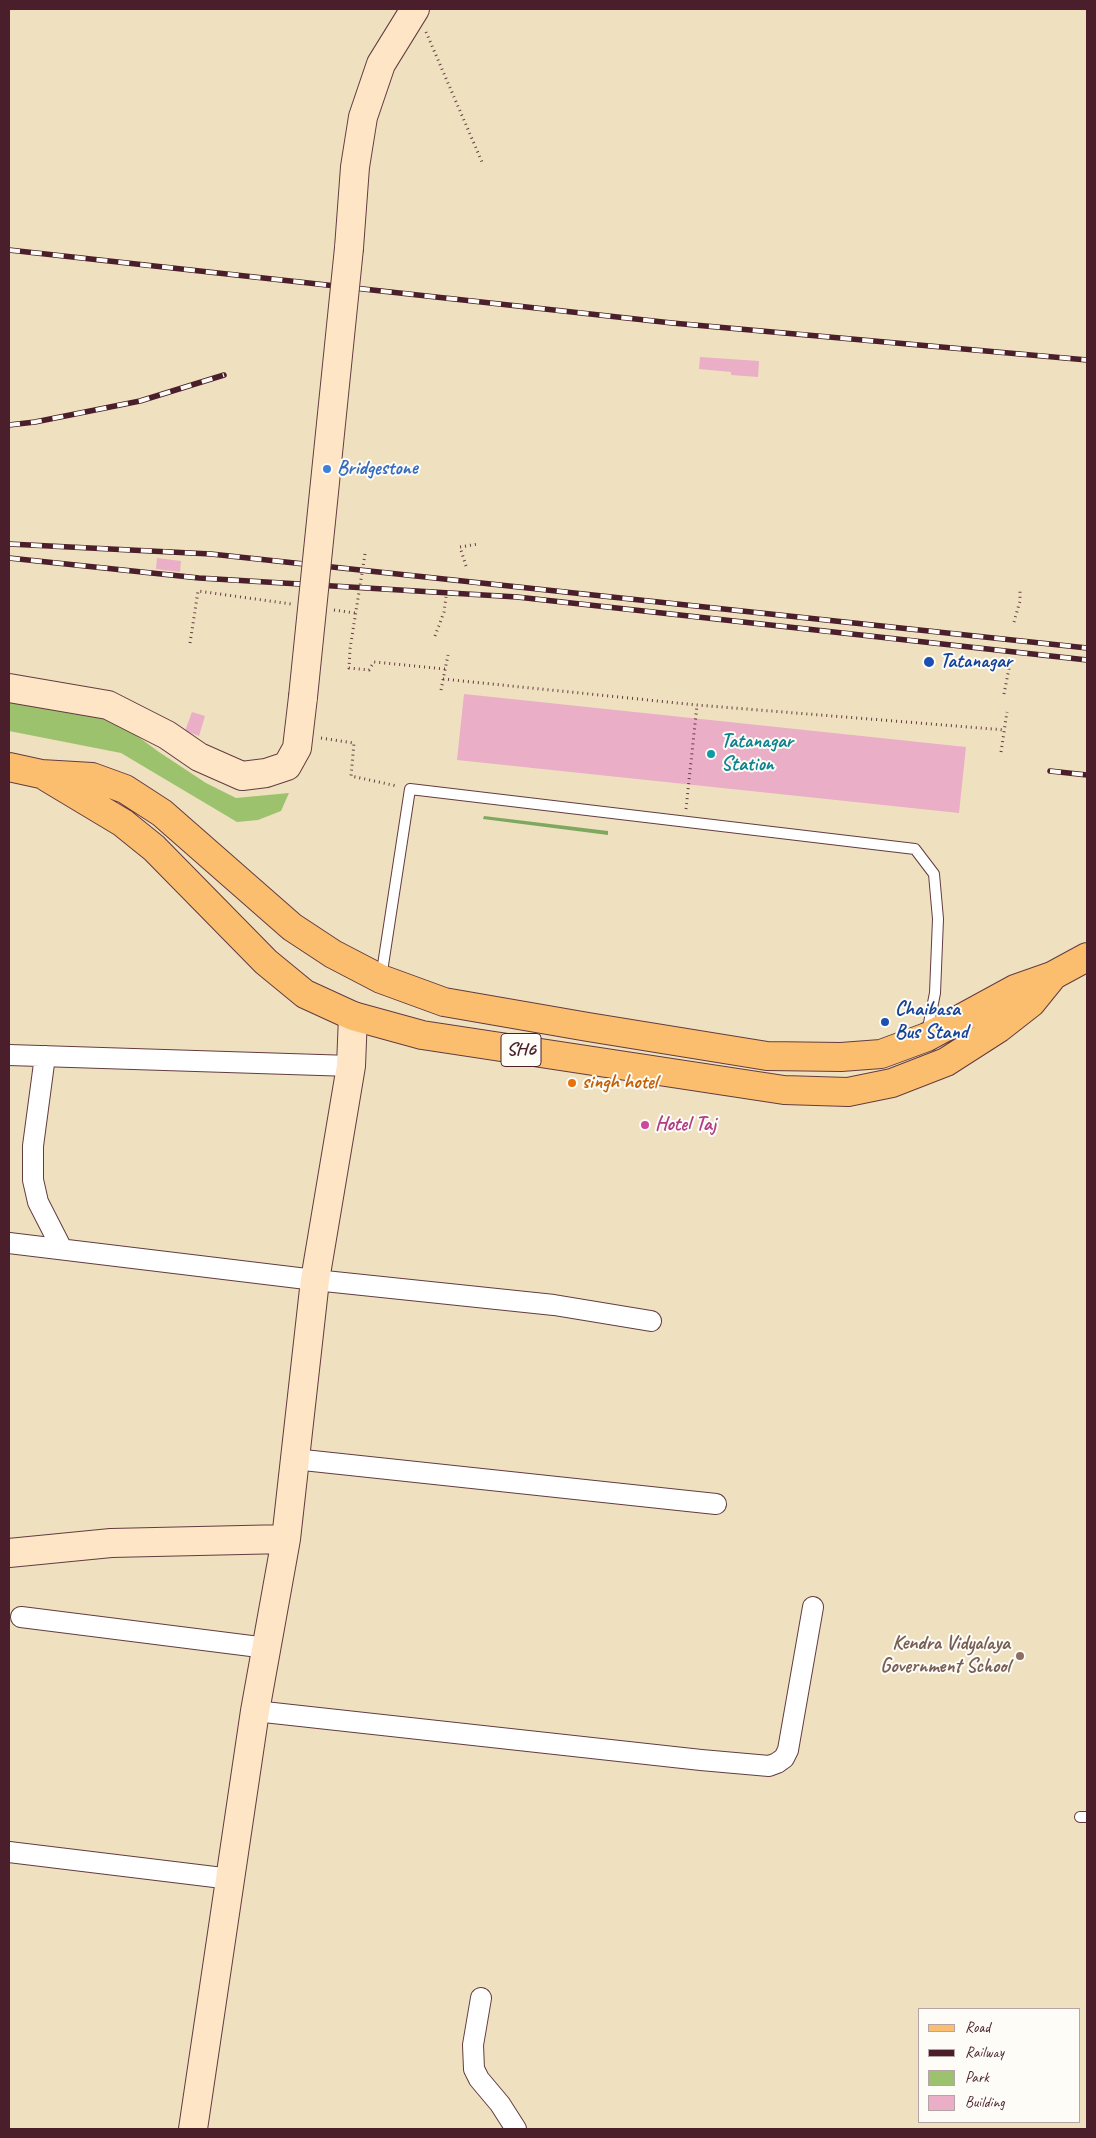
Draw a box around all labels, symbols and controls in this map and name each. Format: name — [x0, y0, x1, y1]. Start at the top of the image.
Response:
place label: Bridgestone — [337, 457, 417, 481]
marker: Bridgestone — [321, 463, 333, 475]
place label: Tatanagar — [940, 650, 1012, 674]
marker: Tatanagar — [922, 655, 936, 669]
place label: Tatanagar Station — [721, 730, 793, 777]
marker: Tatanagar Station — [705, 748, 717, 760]
place label: Chaibasa Bus Stand — [895, 998, 968, 1045]
marker: Chaibasa Bus Stand — [879, 1016, 891, 1028]
road number: SH6 — [501, 1034, 541, 1066]
place label: singh hotel — [582, 1071, 657, 1095]
marker: singh hotel — [566, 1077, 578, 1089]
place label: Hotel Taj — [655, 1113, 716, 1137]
marker: Hotel Taj — [639, 1119, 651, 1131]
place label: Kendra Vidyalaya Government School — [880, 1632, 1010, 1679]
marker: Kendra Vidyalaya Government School — [1014, 1650, 1026, 1662]
legend — [918, 2008, 1081, 2123]
text: Road — [965, 2018, 990, 2037]
text: Railway — [965, 2043, 1004, 2062]
text: Park — [965, 2068, 989, 2087]
text: Building — [965, 2093, 1004, 2112]

